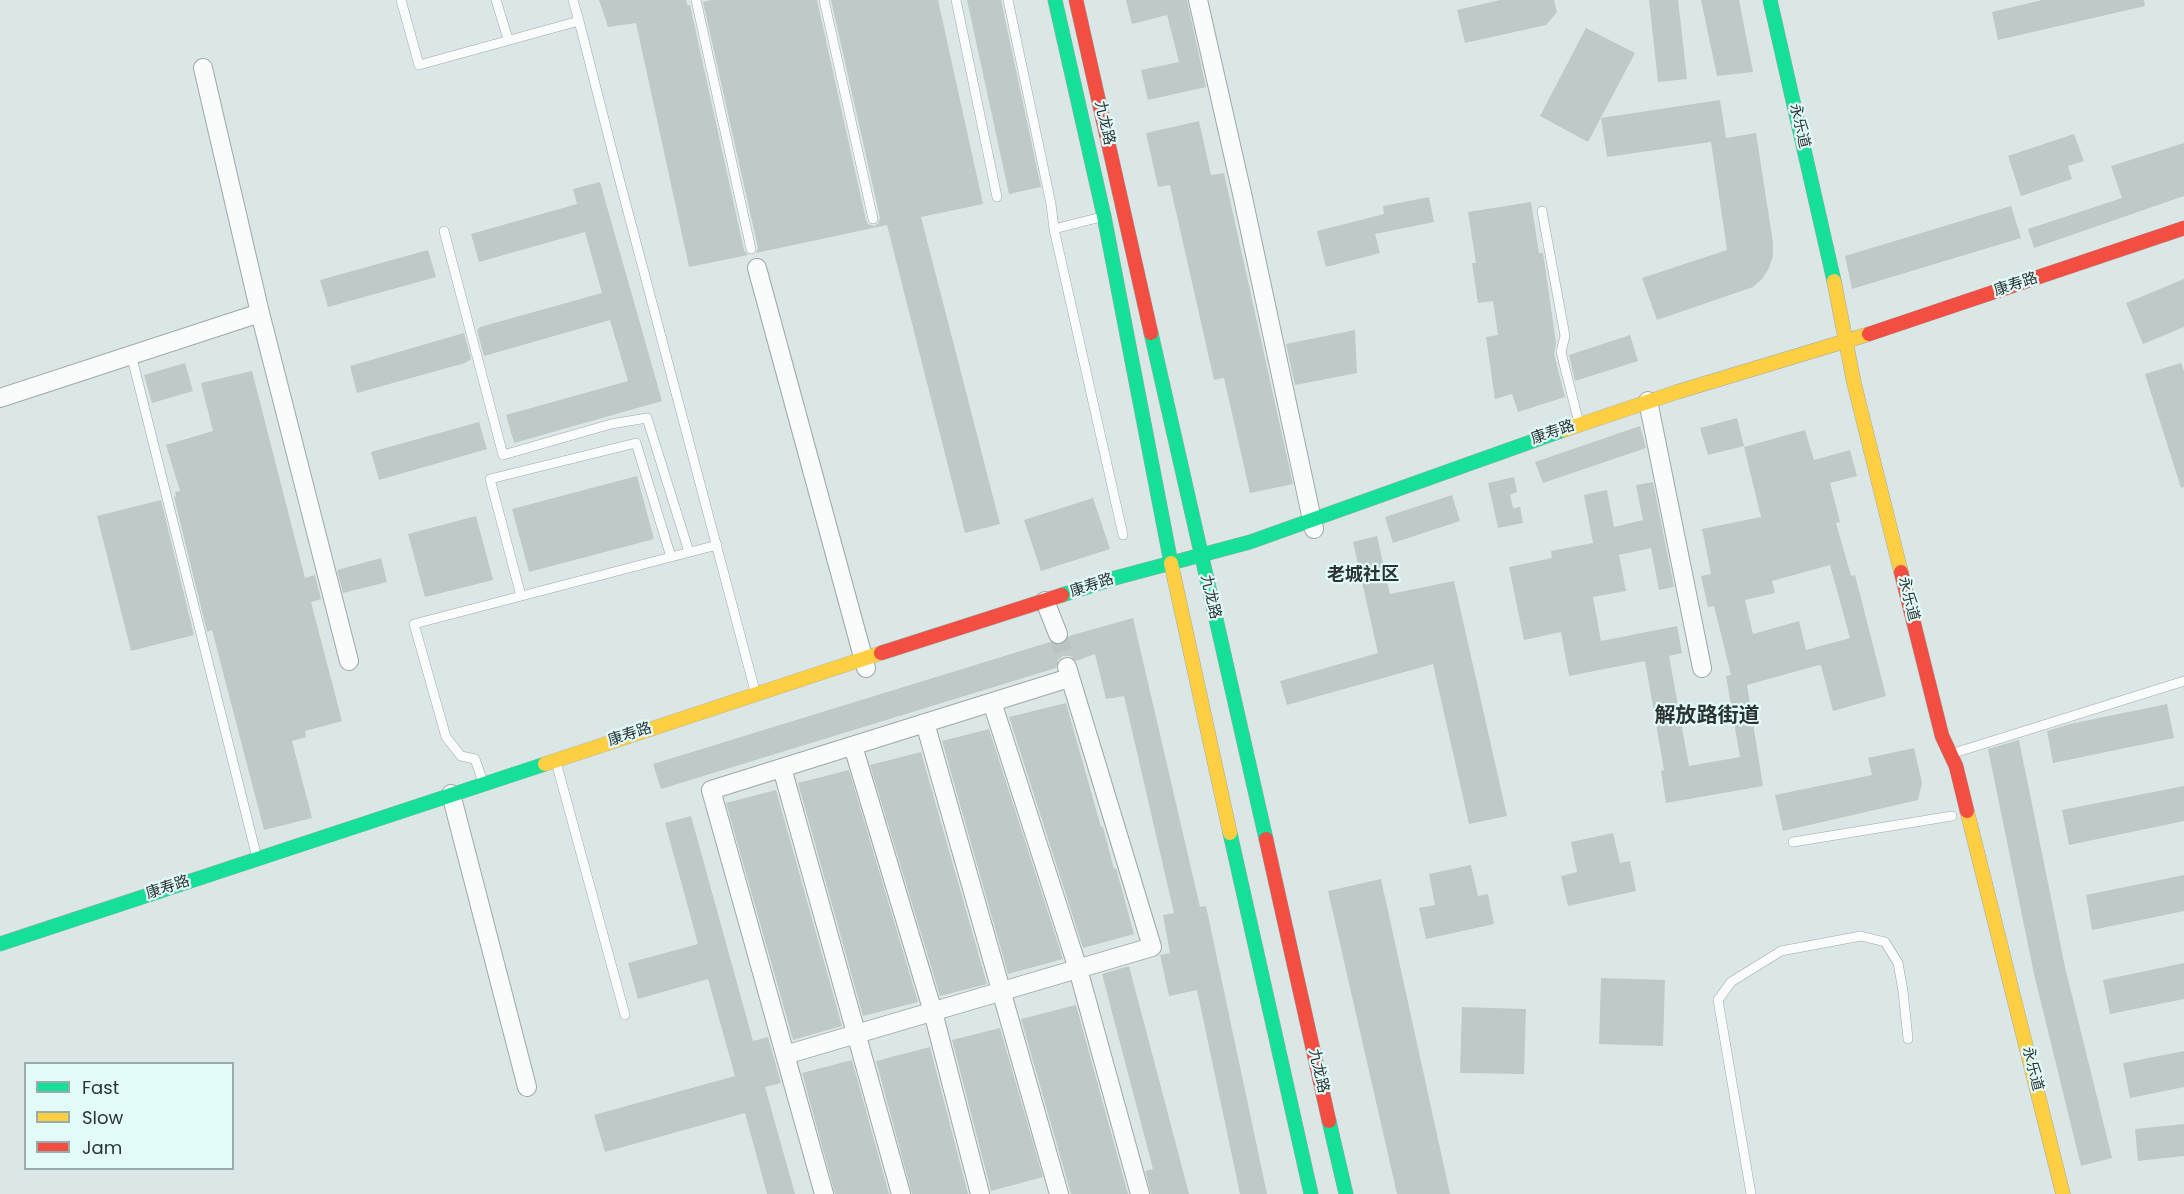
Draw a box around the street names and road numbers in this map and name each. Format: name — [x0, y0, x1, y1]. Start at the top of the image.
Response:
street label: 九龙路 — [1090, 99, 1118, 147]
street label: 永乐道 — [1785, 102, 1813, 150]
street label: 康寿路 — [1992, 269, 2040, 301]
street label: 康寿路 — [1529, 417, 1577, 449]
street label: 康寿路 — [1068, 570, 1116, 602]
street label: 九龙路 — [1196, 573, 1224, 621]
street label: 永乐道 — [1894, 575, 1922, 623]
street label: 康寿路 — [606, 719, 654, 751]
street label: 康寿路 — [144, 872, 192, 904]
street label: 永乐道 — [2018, 1045, 2046, 1093]
street label: 九龙路 — [1304, 1047, 1332, 1095]

